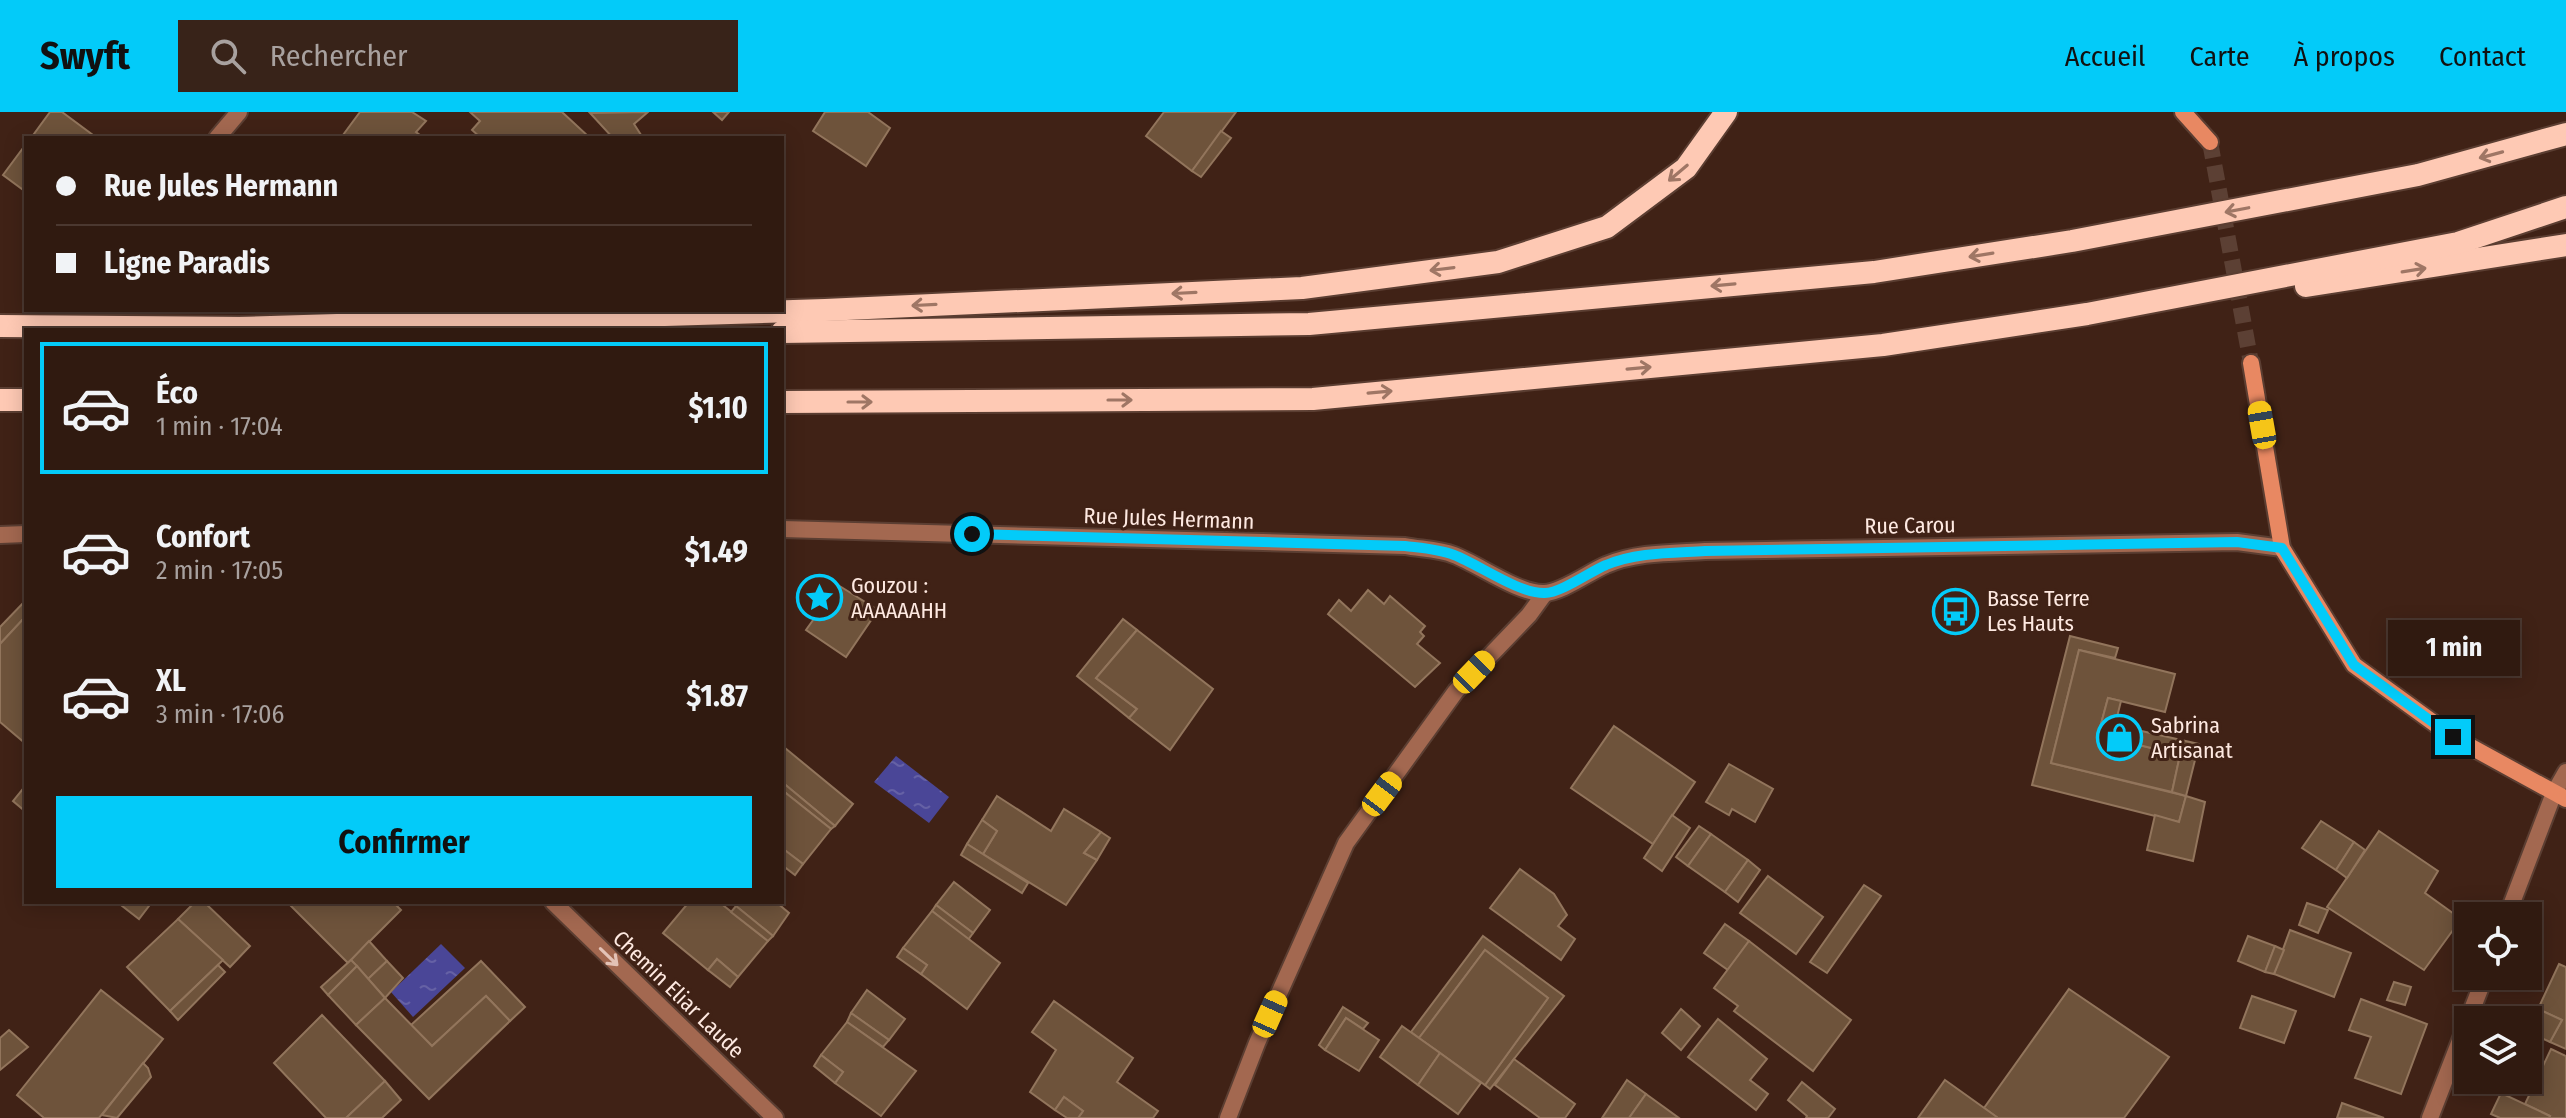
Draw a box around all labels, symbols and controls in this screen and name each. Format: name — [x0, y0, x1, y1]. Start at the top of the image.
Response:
search box — [178, 20, 738, 92]
text: Swyft — [40, 33, 130, 79]
icon: search — [206, 34, 250, 78]
text: Rechercher — [270, 38, 408, 74]
text: Accueil — [2065, 40, 2146, 73]
text: Carte — [2190, 40, 2250, 73]
text: À propos — [2294, 40, 2395, 73]
text: Contact — [2439, 40, 2526, 73]
one-way arrow — [2478, 148, 2504, 163]
one-way arrow — [1668, 164, 1689, 182]
text: Rue Jules Hermann — [104, 168, 338, 204]
one-way arrow — [2225, 203, 2250, 218]
text: Ligne Paradis — [104, 245, 270, 281]
one-way arrow — [1969, 248, 1994, 263]
one-way arrow — [1430, 262, 1455, 277]
one-way arrow — [2401, 262, 2426, 277]
one-way arrow — [1710, 278, 1737, 293]
one-way arrow — [1171, 286, 1197, 301]
one-way arrow — [911, 298, 938, 313]
one-way arrow — [1625, 360, 1651, 375]
icon: car — [60, 372, 132, 444]
text: Éco — [156, 375, 198, 411]
one-way arrow — [1366, 385, 1393, 400]
text: $1.10 — [689, 390, 748, 426]
one-way arrow — [1106, 392, 1133, 408]
one-way arrow — [846, 394, 873, 410]
car — [2246, 399, 2278, 451]
text: 1 min · 17:04 — [156, 411, 283, 442]
street label: Rue Jules Hermann — [1083, 502, 1255, 535]
street label: Rue Carou — [1864, 511, 1956, 540]
icon: car — [60, 516, 132, 588]
route start — [954, 516, 990, 552]
text: Confort — [156, 519, 250, 555]
text: $1.49 — [685, 534, 748, 570]
text: 2 min · 17:05 — [156, 555, 283, 586]
place label: Gouzou : AAAAAAHH — [851, 572, 947, 624]
place icon: Gouzou : AAAAAAHH — [796, 574, 844, 622]
place label: Basse Terre Les Hauts — [1987, 585, 2090, 637]
bus stop icon: Basse Terre Les Hauts — [1932, 587, 1980, 635]
callout: 1 min — [2387, 621, 2519, 677]
text: 1 min — [2426, 632, 2482, 663]
car — [1449, 646, 1499, 698]
icon: car — [60, 660, 132, 732]
text: XL — [156, 663, 186, 699]
text: $1.87 — [686, 678, 748, 714]
text: 3 min · 17:06 — [156, 699, 284, 730]
place label: Sabrina Artisanat — [2151, 712, 2233, 764]
shop icon: Sabrina Artisanat — [2096, 714, 2144, 762]
route end — [2435, 719, 2471, 755]
car — [1358, 768, 1406, 820]
button: Confirmer — [56, 796, 752, 888]
map controls — [2454, 902, 2542, 1094]
button: locate — [2454, 902, 2542, 990]
street label: Chemin Eliar Laude — [607, 925, 750, 1064]
one-way arrow — [599, 947, 619, 966]
car — [1249, 987, 1291, 1041]
button: layers — [2454, 1006, 2542, 1094]

